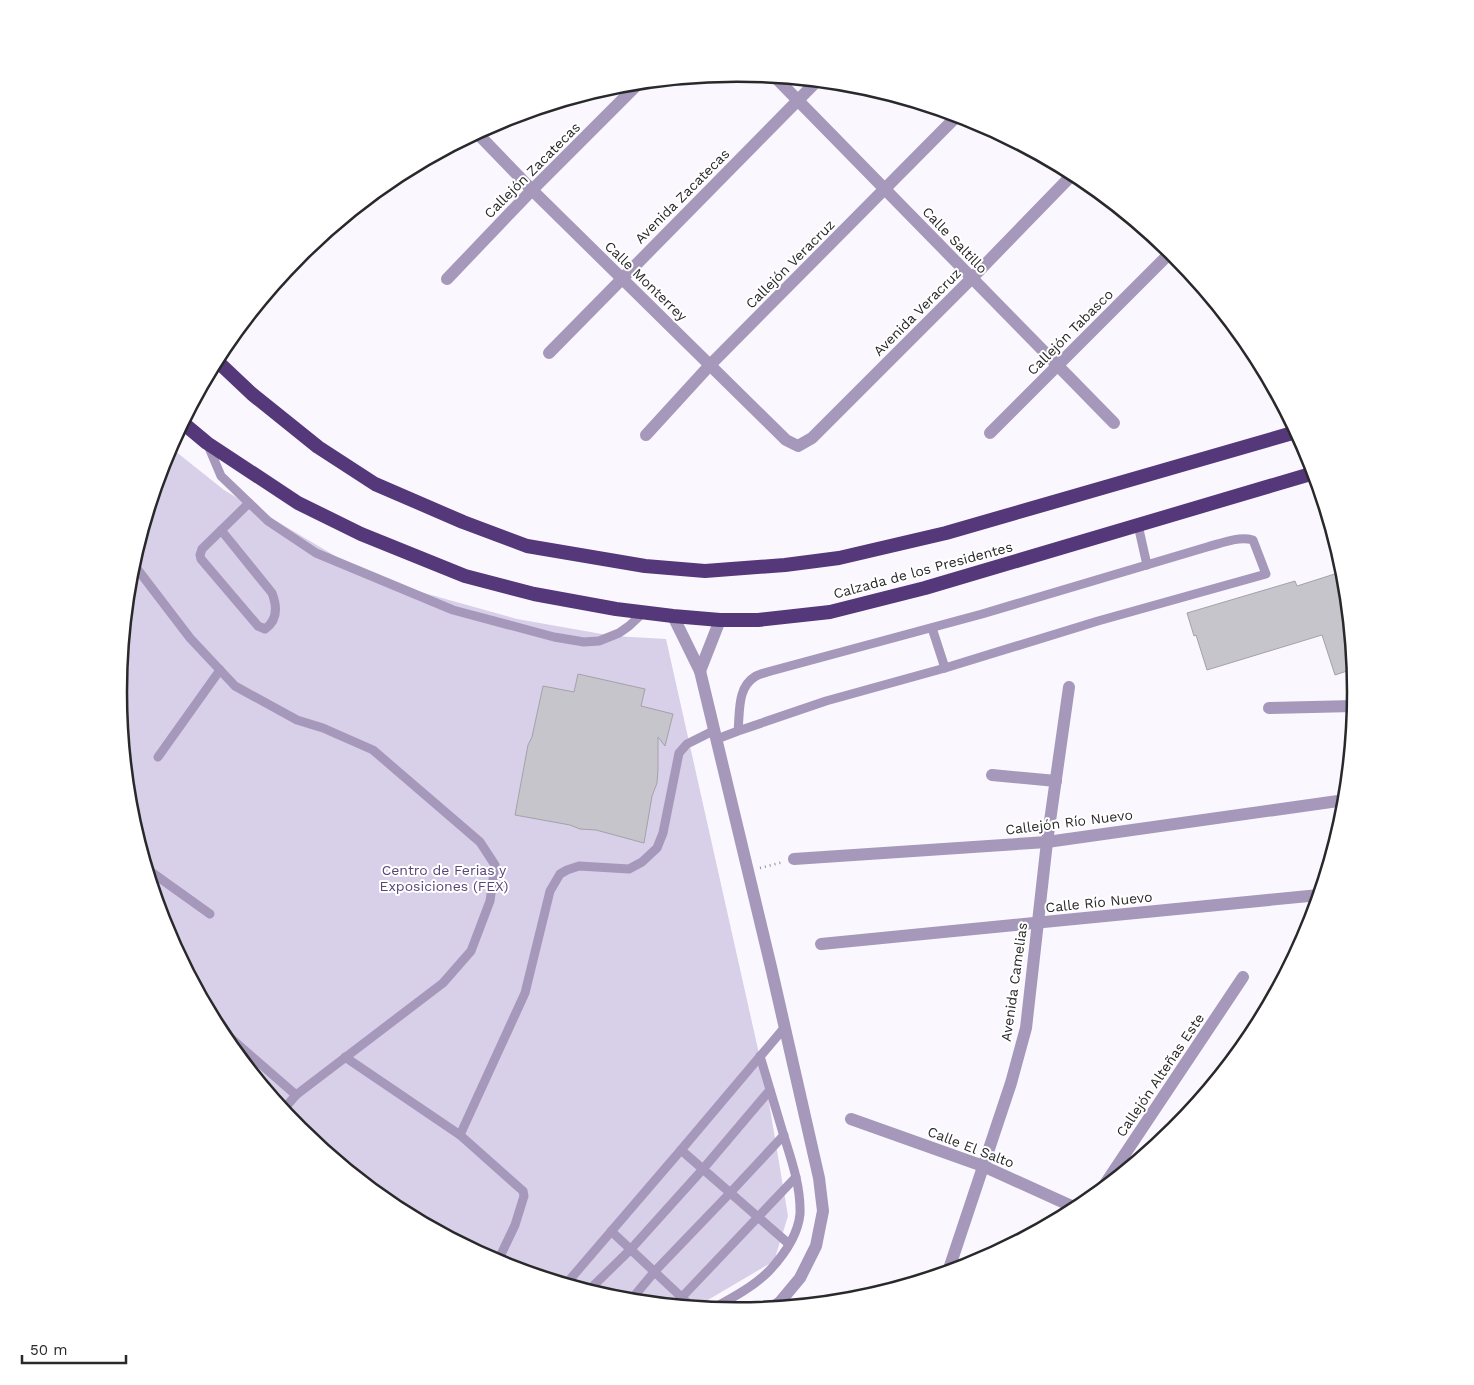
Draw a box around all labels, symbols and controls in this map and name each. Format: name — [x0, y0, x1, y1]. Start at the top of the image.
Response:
street label: Callejón Zacatecas — [481, 119, 583, 221]
street label: Avenida Zacatecas — [631, 145, 733, 247]
street label: Calle Saltillo — [919, 203, 991, 277]
street label: Callejón Veracruz — [742, 216, 838, 312]
street label: Calle Monterrey — [602, 238, 691, 325]
street label: Avenida Veracruz — [870, 265, 964, 359]
street label: Callejón Tabasco — [1024, 286, 1116, 378]
street label: Calzada de los Presidentes — [832, 538, 1014, 602]
street label: Callejón Río Nuevo — [1004, 806, 1134, 838]
park label: Centro de Ferias y Exposiciones (FEX) — [379, 862, 509, 894]
street label: Calle Río Nuevo — [1045, 888, 1153, 916]
street label: Avenida Camelias — [998, 921, 1030, 1043]
street label: Callejón Alteñas Este — [1113, 1010, 1207, 1140]
street label: Calle El Salto — [925, 1123, 1017, 1171]
scale bar — [22, 1332, 126, 1364]
text: 50 m — [30, 1341, 67, 1359]

